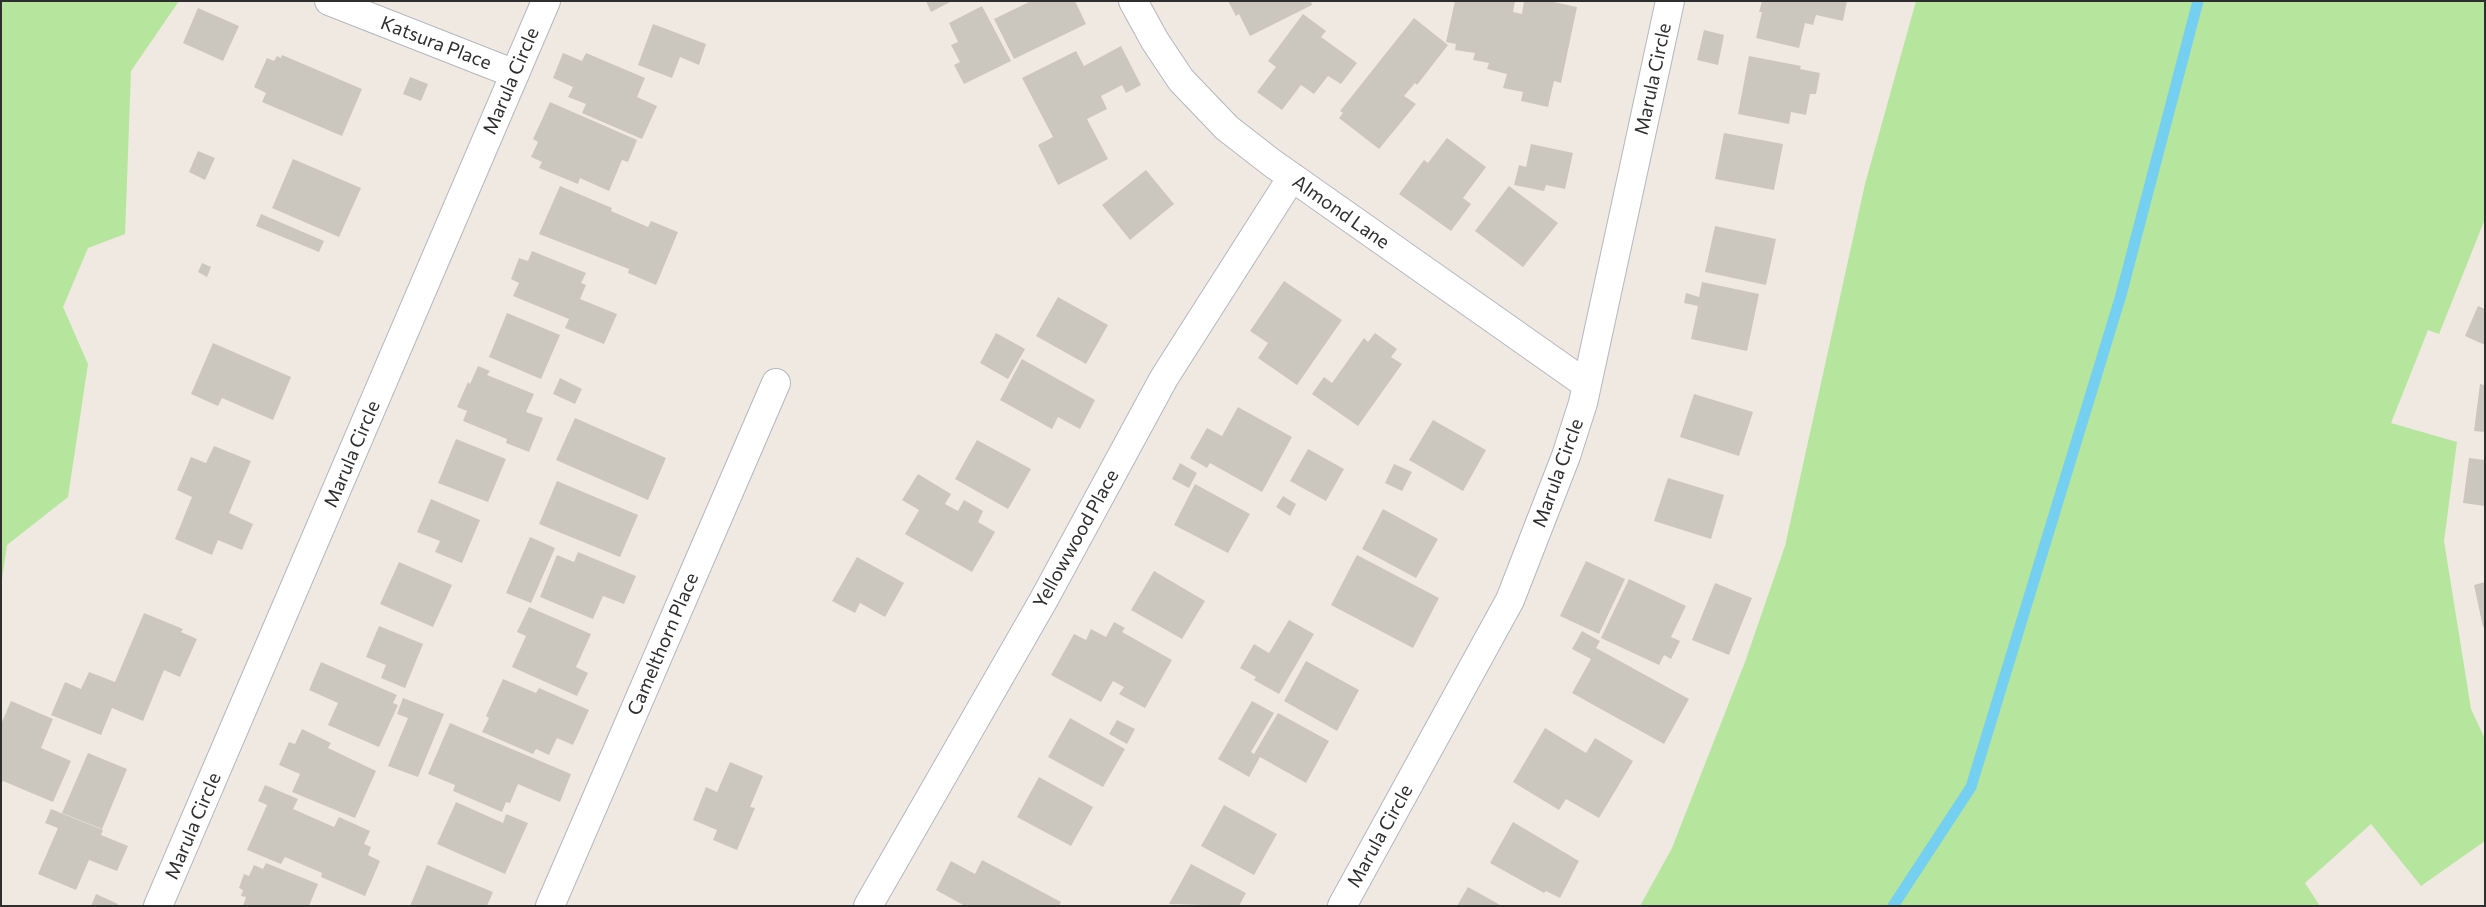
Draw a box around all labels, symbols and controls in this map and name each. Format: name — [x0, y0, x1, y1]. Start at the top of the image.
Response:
street label: Katsura Place — [377, 11, 495, 75]
street label: Marula Circle — [1630, 21, 1676, 137]
street label: Marula Circle — [478, 24, 544, 138]
street label: Almond Lane — [1288, 170, 1394, 254]
street label: Marula Circle — [319, 397, 385, 511]
street label: Marula Circle — [1528, 416, 1588, 530]
street label: Yellowwood Place — [1029, 466, 1123, 612]
street label: Camelthorn Place — [623, 569, 703, 719]
street label: Marula Circle — [160, 769, 226, 883]
street label: Marula Circle — [1342, 781, 1418, 891]

